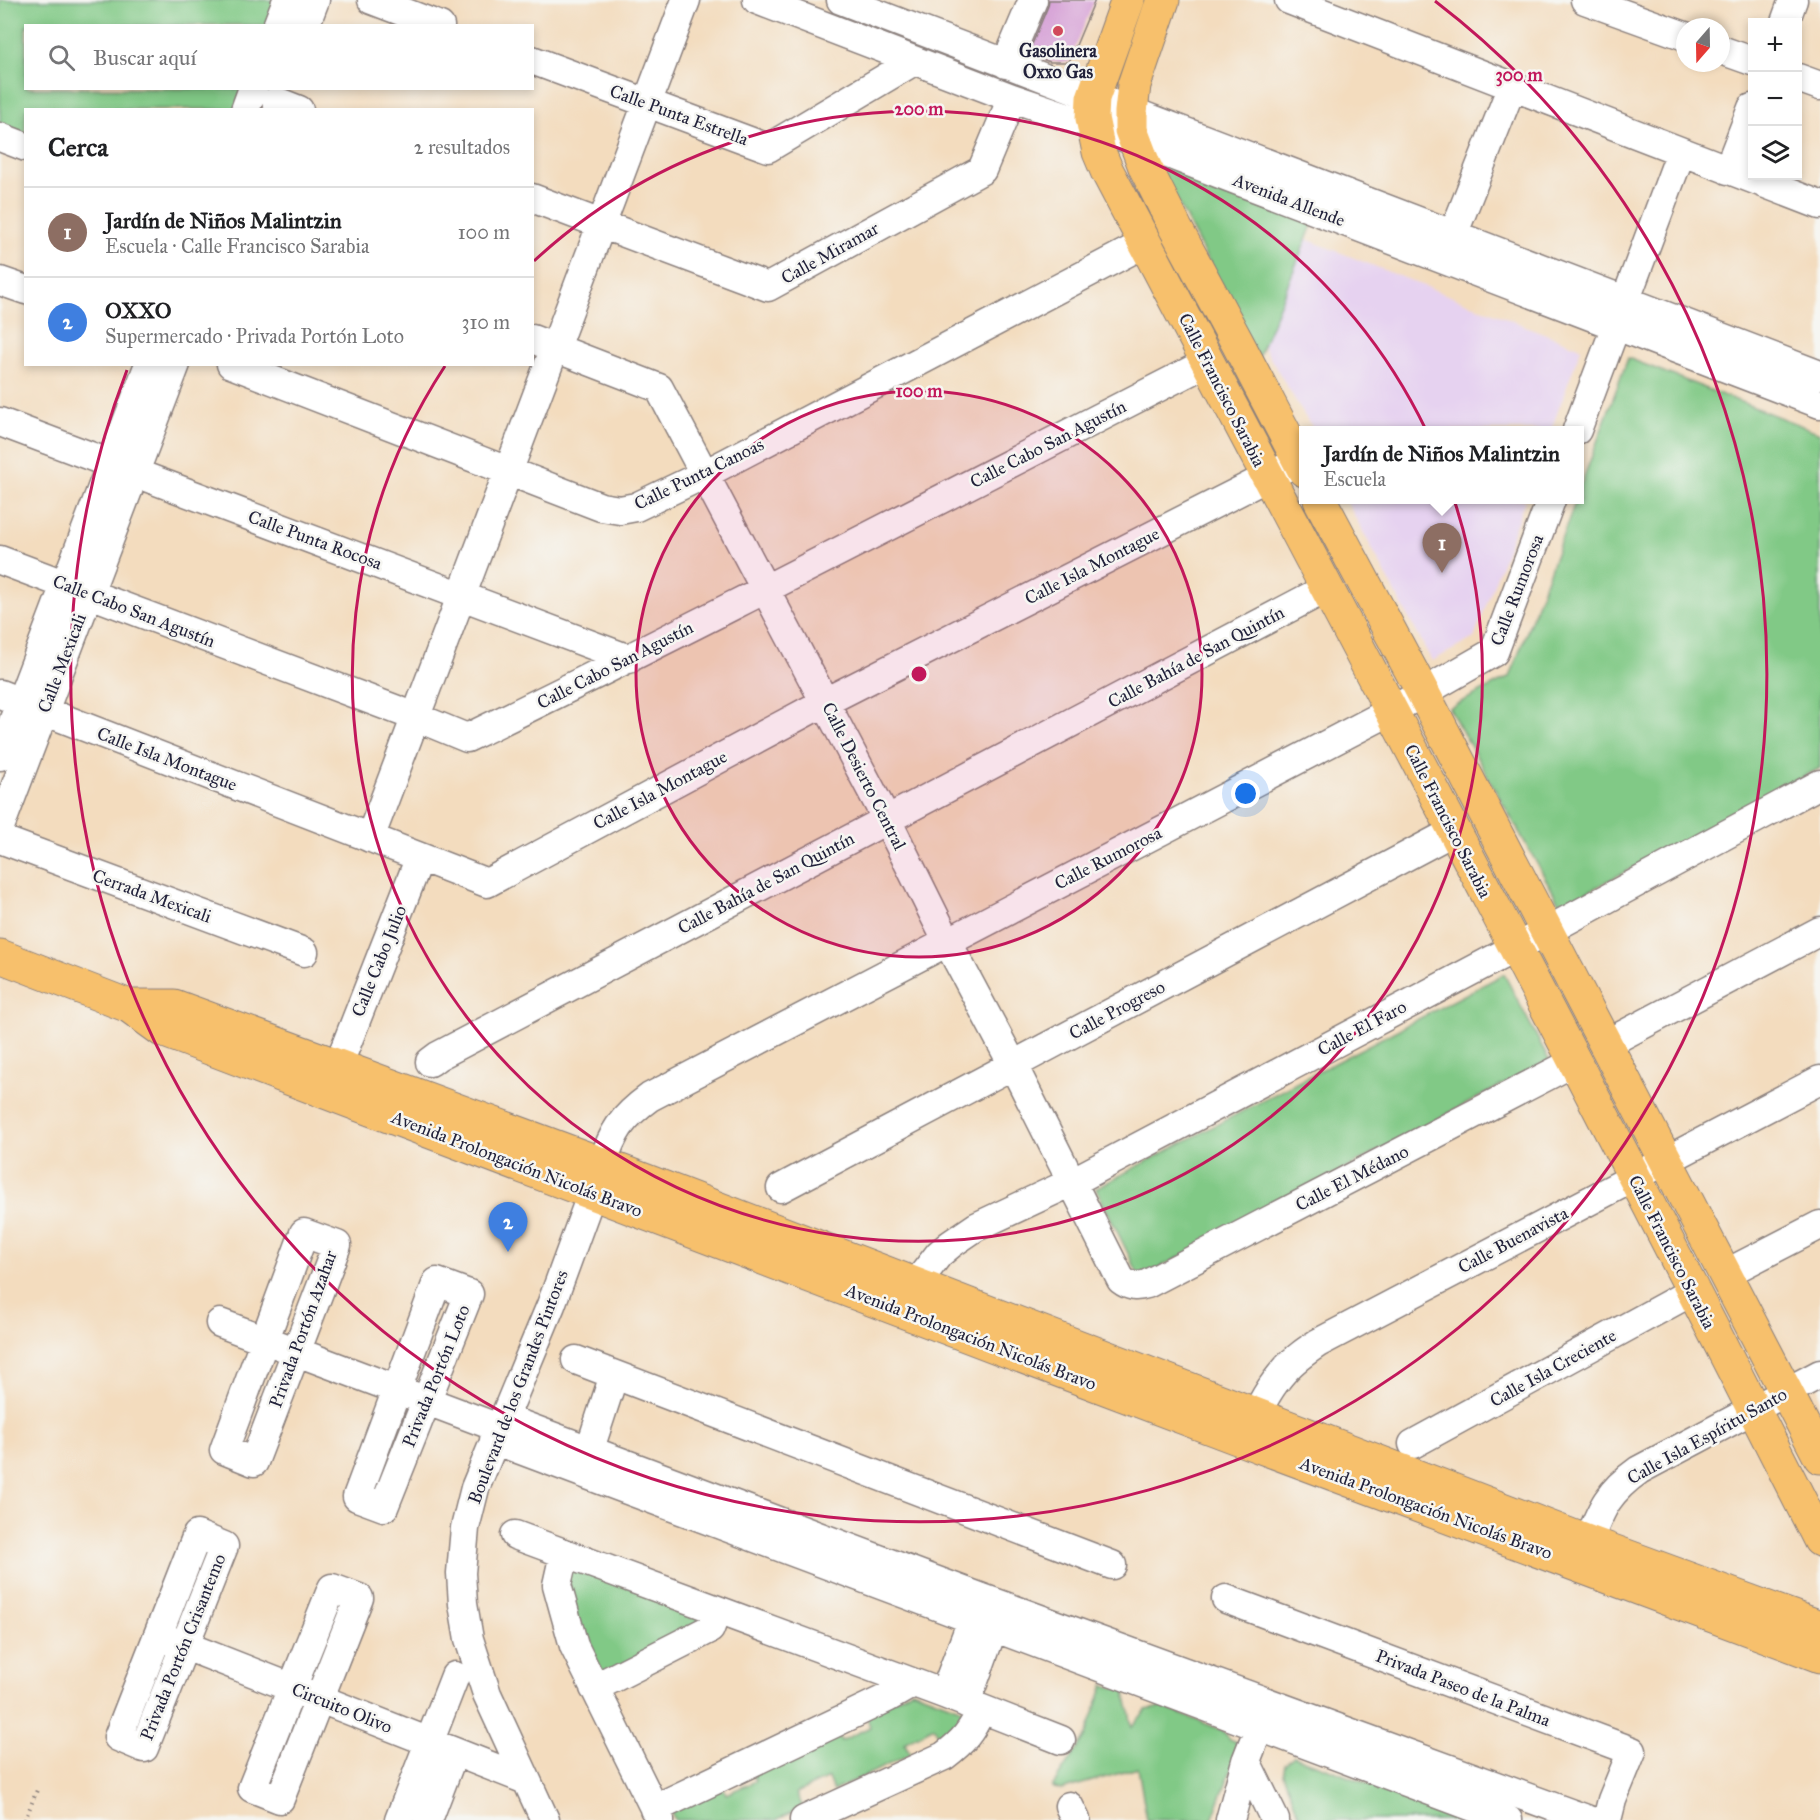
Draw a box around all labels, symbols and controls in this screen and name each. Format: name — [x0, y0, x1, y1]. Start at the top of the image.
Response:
north arrow — [1676, 18, 1730, 72]
map controls — [1748, 18, 1802, 180]
button: + — [1748, 18, 1802, 72]
search box — [24, 24, 534, 90]
marker: Gasolinera Oxxo Gas — [1051, 24, 1065, 38]
place label: Gasolinera Oxxo Gas — [1019, 40, 1097, 83]
icon: search — [45, 41, 78, 74]
text: Buscar aquí — [93, 44, 196, 71]
text: 300 m — [1495, 64, 1543, 87]
button: − — [1748, 72, 1802, 126]
street label: Calle Punta Estrella — [607, 80, 752, 150]
text: 200 m — [895, 98, 944, 120]
button: layers — [1748, 126, 1802, 180]
text: Cerca — [48, 131, 108, 163]
text: 2 resultados — [414, 135, 510, 159]
street label: Avenida Allende — [1229, 168, 1348, 231]
text: Jardín de Niños Malintzin — [105, 207, 342, 234]
street label: Calle Miramar — [777, 217, 883, 289]
text: 1 — [64, 220, 71, 244]
text: 100 m — [458, 220, 510, 244]
text: Escuela · Calle Francisco Sarabia — [105, 234, 369, 258]
text: OXXO — [105, 297, 172, 324]
street label: Calle Francisco Sarabia — [1174, 309, 1270, 471]
text: 2 — [63, 310, 72, 334]
text: 310 m — [461, 310, 510, 334]
text: Supermercado · Privada Portón Loto — [105, 324, 404, 348]
text: 100 m — [896, 380, 943, 402]
street label: Calle Cabo San Agustín — [966, 395, 1130, 494]
popup — [1299, 426, 1584, 504]
street label: Calle Punta Canoas — [631, 433, 767, 515]
text: Jardín de Niños Malintzin — [1323, 440, 1560, 467]
text: Escuela — [1323, 467, 1386, 491]
street label: Calle Punta Rocosa — [245, 506, 385, 575]
street label: Calle Isla Montague — [1021, 523, 1163, 610]
pin: 1 — [1422, 524, 1462, 573]
street label: Calle Rumorosa — [1486, 531, 1548, 649]
street label: Calle Cabo San Agustín — [49, 570, 219, 653]
street label: Calle Bahía de San Quintín — [1104, 601, 1288, 713]
street label: Calle Mexicali — [33, 610, 91, 716]
street label: Calle Cabo San Agustín — [533, 616, 697, 715]
centre of rings — [909, 664, 929, 684]
street label: Calle Desierto Central — [817, 698, 911, 854]
street label: Calle Isla Montague — [93, 722, 240, 797]
street label: Calle Francisco Sarabia — [1400, 740, 1496, 902]
street label: Calle Isla Montague — [589, 745, 731, 835]
your location — [1231, 779, 1260, 808]
street label: Calle Rumorosa — [1051, 821, 1166, 894]
street label: Calle Bahía de San Quintín — [674, 827, 858, 939]
street label: Cerrada Mexicali — [89, 864, 215, 928]
street label: Calle Cabo Julio — [347, 902, 412, 1020]
street label: Calle Progreso — [1065, 976, 1169, 1045]
street label: Calle El Faro — [1314, 995, 1410, 1061]
street label: Avenida Prolongación Nicolás Bravo — [387, 1106, 646, 1223]
street label: Calle El Médano — [1292, 1140, 1412, 1216]
street label: Calle Francisco Sarabia — [1624, 1171, 1720, 1333]
pin: 2 — [488, 1202, 528, 1252]
street label: Calle Buenavista — [1454, 1202, 1572, 1278]
street label: Privada Portón Azahar — [264, 1247, 342, 1411]
street label: Boulevard de los Grandes Pintores — [463, 1267, 573, 1507]
street label: Avenida Prolongación Nicolás Bravo — [841, 1279, 1100, 1396]
street label: Privada Portón Loto — [397, 1302, 475, 1450]
street label: Calle Isla Creciente — [1486, 1324, 1620, 1412]
street label: Calle Isla Espíritu Santo — [1623, 1383, 1791, 1489]
street label: Avenida Prolongación Nicolás Bravo — [1296, 1452, 1555, 1565]
street label: Privada Portón Crisantemo — [135, 1550, 231, 1744]
street label: Privada Paseo de la Palma — [1373, 1645, 1554, 1732]
street label: Circuito Olivo — [289, 1678, 395, 1738]

